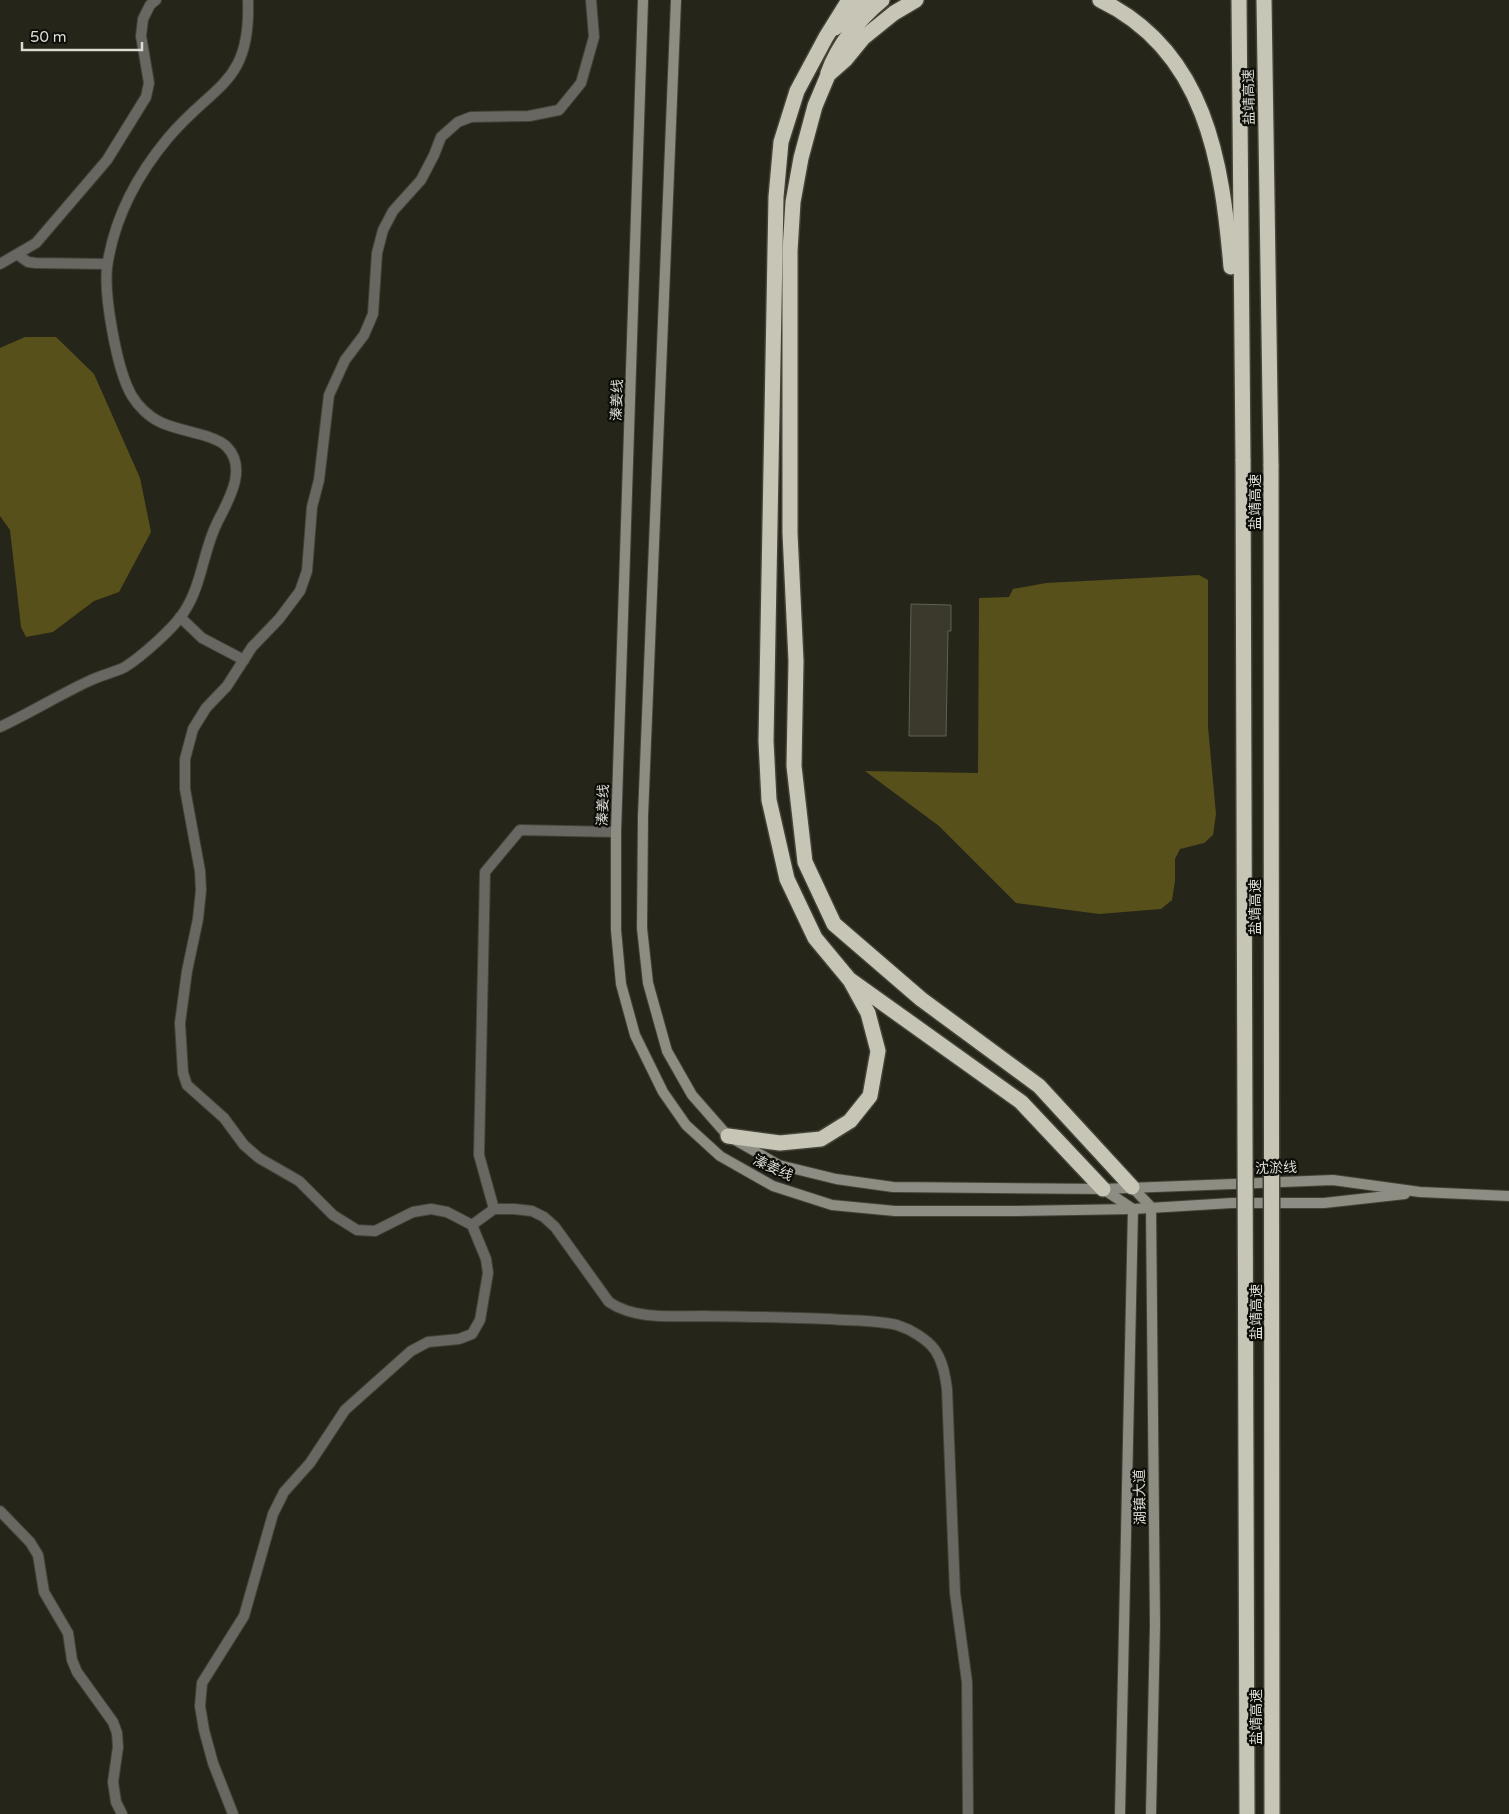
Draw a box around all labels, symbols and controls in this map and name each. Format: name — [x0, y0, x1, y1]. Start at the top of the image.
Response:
scale bar — [22, 20, 142, 52]
text: 50 m — [30, 28, 67, 46]
street label: 盐靖高速 — [1240, 69, 1258, 125]
street label: 溱姜线 — [608, 379, 626, 421]
street label: 盐靖高速 — [1247, 474, 1264, 530]
street label: 溱姜线 — [594, 784, 612, 826]
street label: 盐靖高速 — [1247, 879, 1264, 935]
street label: 溱姜线 — [750, 1151, 796, 1185]
street label: 沈淤线 — [1255, 1159, 1297, 1177]
street label: 盐靖高速 — [1248, 1284, 1265, 1340]
street label: 湖镇大道 — [1131, 1469, 1149, 1525]
street label: 盐靖高速 — [1248, 1689, 1265, 1745]

